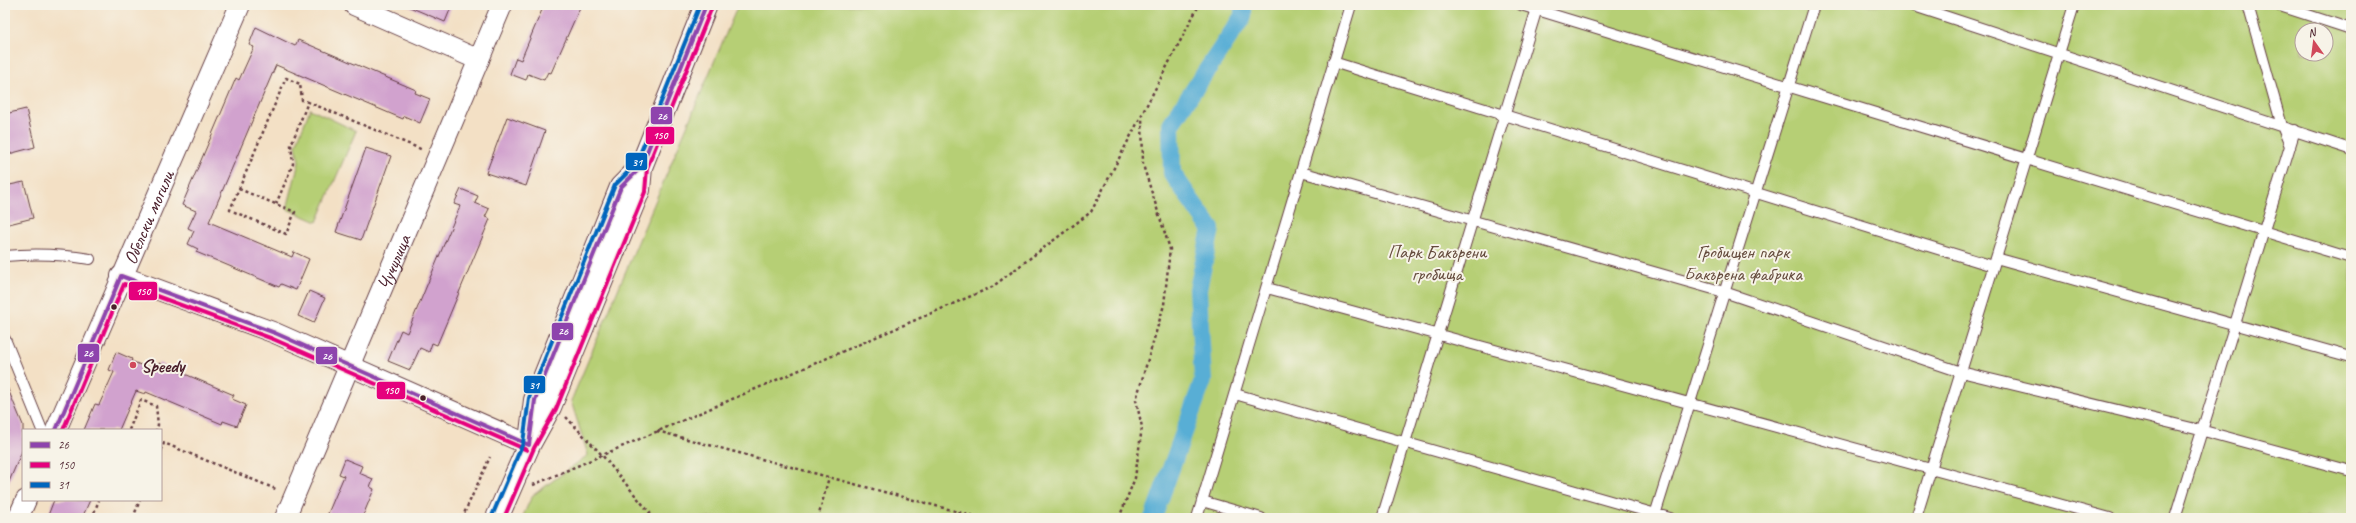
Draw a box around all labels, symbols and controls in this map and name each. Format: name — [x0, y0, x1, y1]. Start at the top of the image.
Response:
north arrow — [2294, 22, 2334, 62]
text: N — [2307, 24, 2319, 40]
line badge: 26 — [650, 106, 673, 125]
text: 26 — [657, 109, 668, 123]
line badge: 150 — [645, 126, 675, 145]
text: 150 — [653, 128, 668, 142]
line badge: 31 — [625, 152, 648, 171]
text: 31 — [632, 155, 643, 169]
street label: Обелски могили — [118, 165, 181, 268]
street label: Чучулица — [372, 230, 417, 294]
park label: Парк Бакърени гробища — [1388, 240, 1488, 286]
park label: Гробищен парк Бакърена фабрика — [1684, 240, 1803, 286]
line badge: 150 — [128, 281, 158, 301]
text: 150 — [136, 284, 151, 298]
unlabelled marker — [109, 302, 119, 312]
line badge: 26 — [551, 322, 574, 341]
text: 26 — [558, 324, 569, 338]
line badge: 26 — [77, 343, 100, 363]
text: 26 — [83, 346, 94, 360]
line badge: 26 — [315, 346, 338, 365]
text: 26 — [322, 349, 333, 363]
place label: Speedy — [141, 354, 187, 378]
marker: Speedy — [128, 360, 138, 370]
line badge: 31 — [523, 375, 546, 394]
text: 31 — [529, 378, 540, 392]
line badge: 150 — [376, 381, 406, 400]
text: 150 — [384, 383, 399, 397]
unlabelled marker — [418, 393, 428, 403]
legend — [22, 429, 162, 501]
text: 26 — [58, 437, 69, 453]
text: 150 — [58, 457, 76, 473]
text: 31 — [58, 477, 69, 493]

